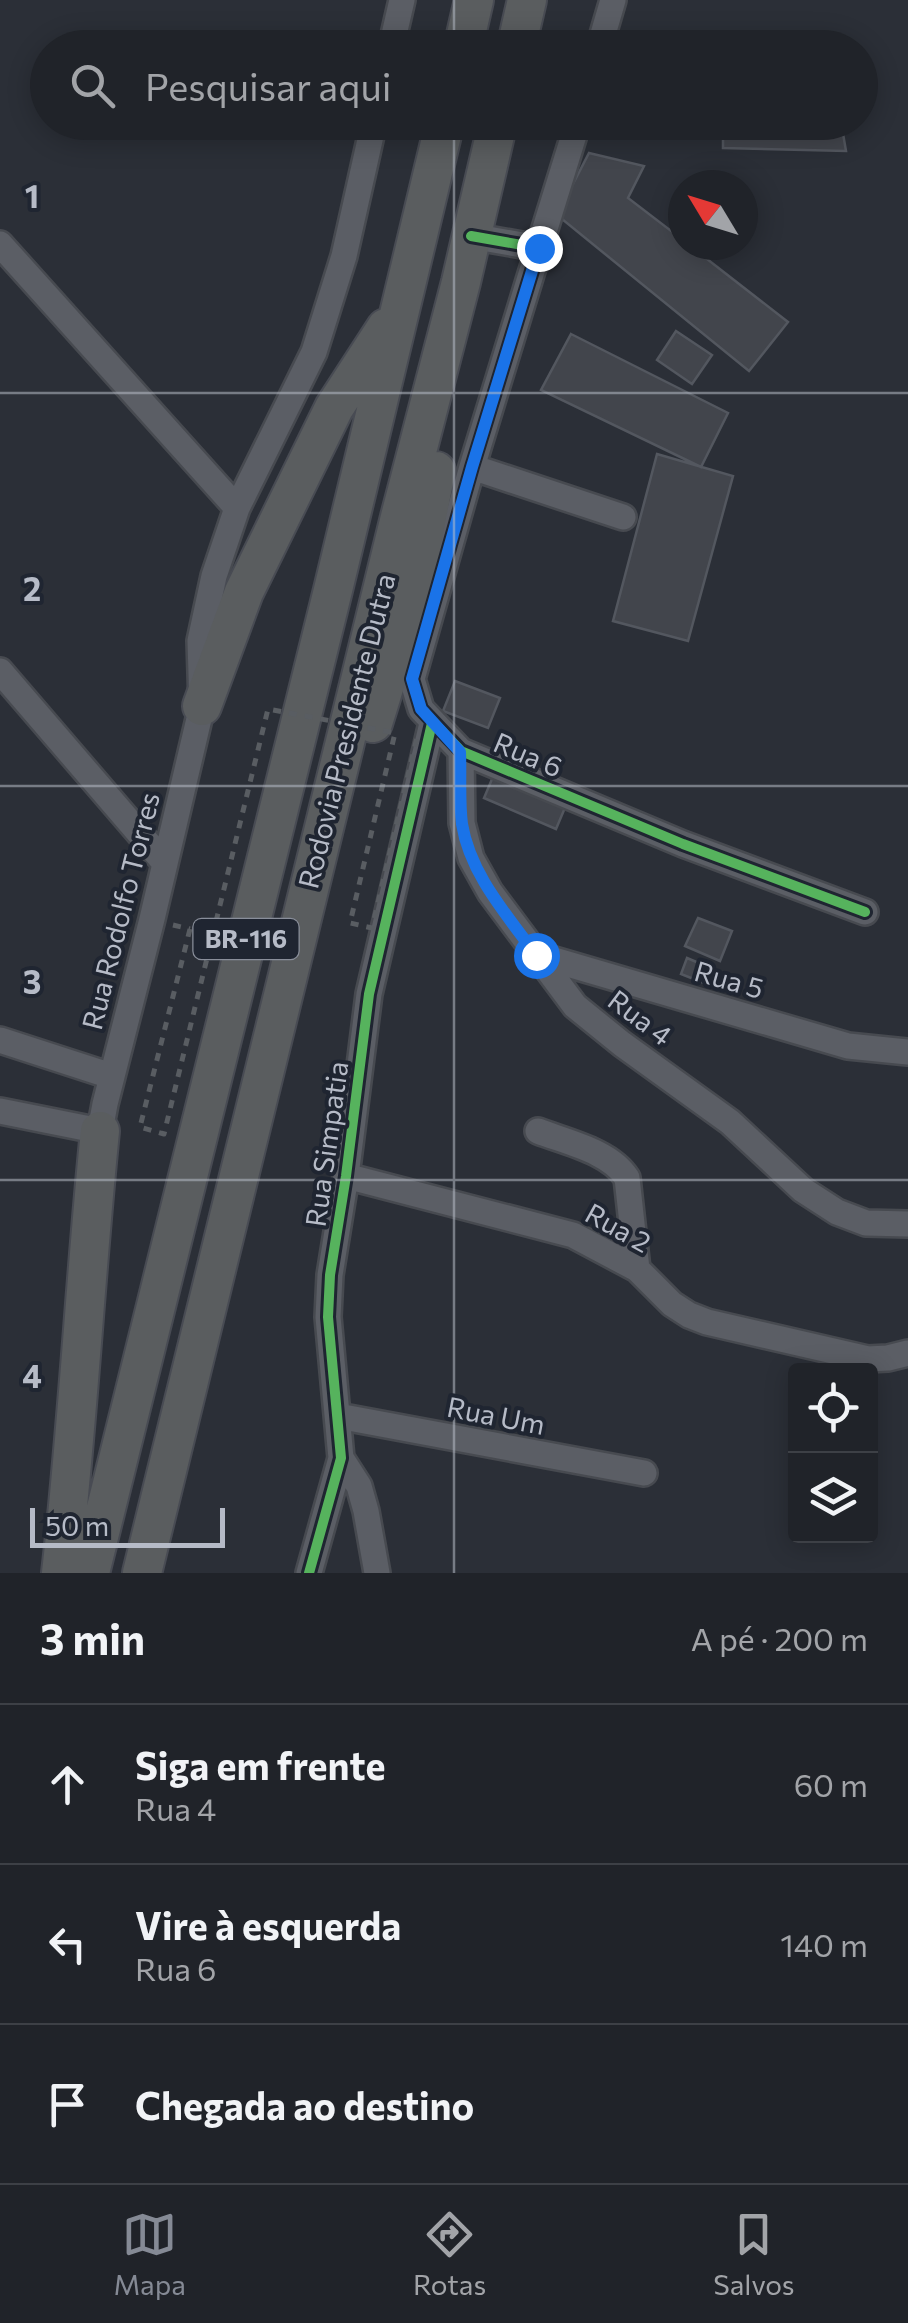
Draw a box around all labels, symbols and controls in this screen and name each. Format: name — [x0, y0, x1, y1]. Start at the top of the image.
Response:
search box — [30, 30, 878, 140]
icon: search — [65, 58, 120, 113]
text: Pesquisar aqui — [145, 62, 391, 109]
north arrow — [668, 170, 758, 260]
text: 1 — [25, 175, 39, 215]
route end — [517, 226, 563, 272]
text: 2 — [23, 568, 41, 608]
street label: Rodovia Presidente Dutra — [290, 570, 402, 892]
street label: Rua 6 — [489, 725, 568, 784]
street label: Rua Rodolfo Torres — [74, 789, 166, 1033]
road number: BR-116 — [194, 919, 298, 959]
route start — [514, 933, 560, 979]
street label: Rua 5 — [691, 953, 768, 1005]
text: 3 — [23, 961, 41, 1001]
street label: Rua 4 — [602, 982, 679, 1052]
street label: Rua Simpatia — [298, 1059, 354, 1229]
street label: Rua 2 — [580, 1195, 657, 1259]
text: 4 — [22, 1355, 42, 1395]
map controls — [788, 1363, 878, 1543]
button: locate — [788, 1363, 878, 1453]
street label: Rua Um — [444, 1389, 548, 1441]
button: layers — [788, 1453, 878, 1543]
scale bar — [30, 1503, 225, 1548]
text: 50 m — [45, 1508, 109, 1542]
text: 3 min — [40, 1612, 145, 1664]
text: A pé · 200 m — [691, 1618, 868, 1658]
text: Siga em frente — [135, 1741, 385, 1788]
icon: ahead — [40, 1757, 95, 1812]
text: 60 m — [794, 1764, 868, 1804]
text: Rua 4 — [135, 1788, 216, 1828]
text: Vire à esquerda — [135, 1901, 401, 1948]
icon: left — [40, 1917, 95, 1972]
text: 140 m — [780, 1924, 868, 1964]
text: Rua 6 — [135, 1948, 216, 1988]
icon: arrive — [40, 2077, 95, 2132]
text: Chegada ao destino — [135, 2081, 474, 2128]
tab: Mapa — [114, 2207, 186, 2301]
tab: Rotas — [413, 2207, 486, 2301]
tab: Salvos — [713, 2207, 794, 2301]

